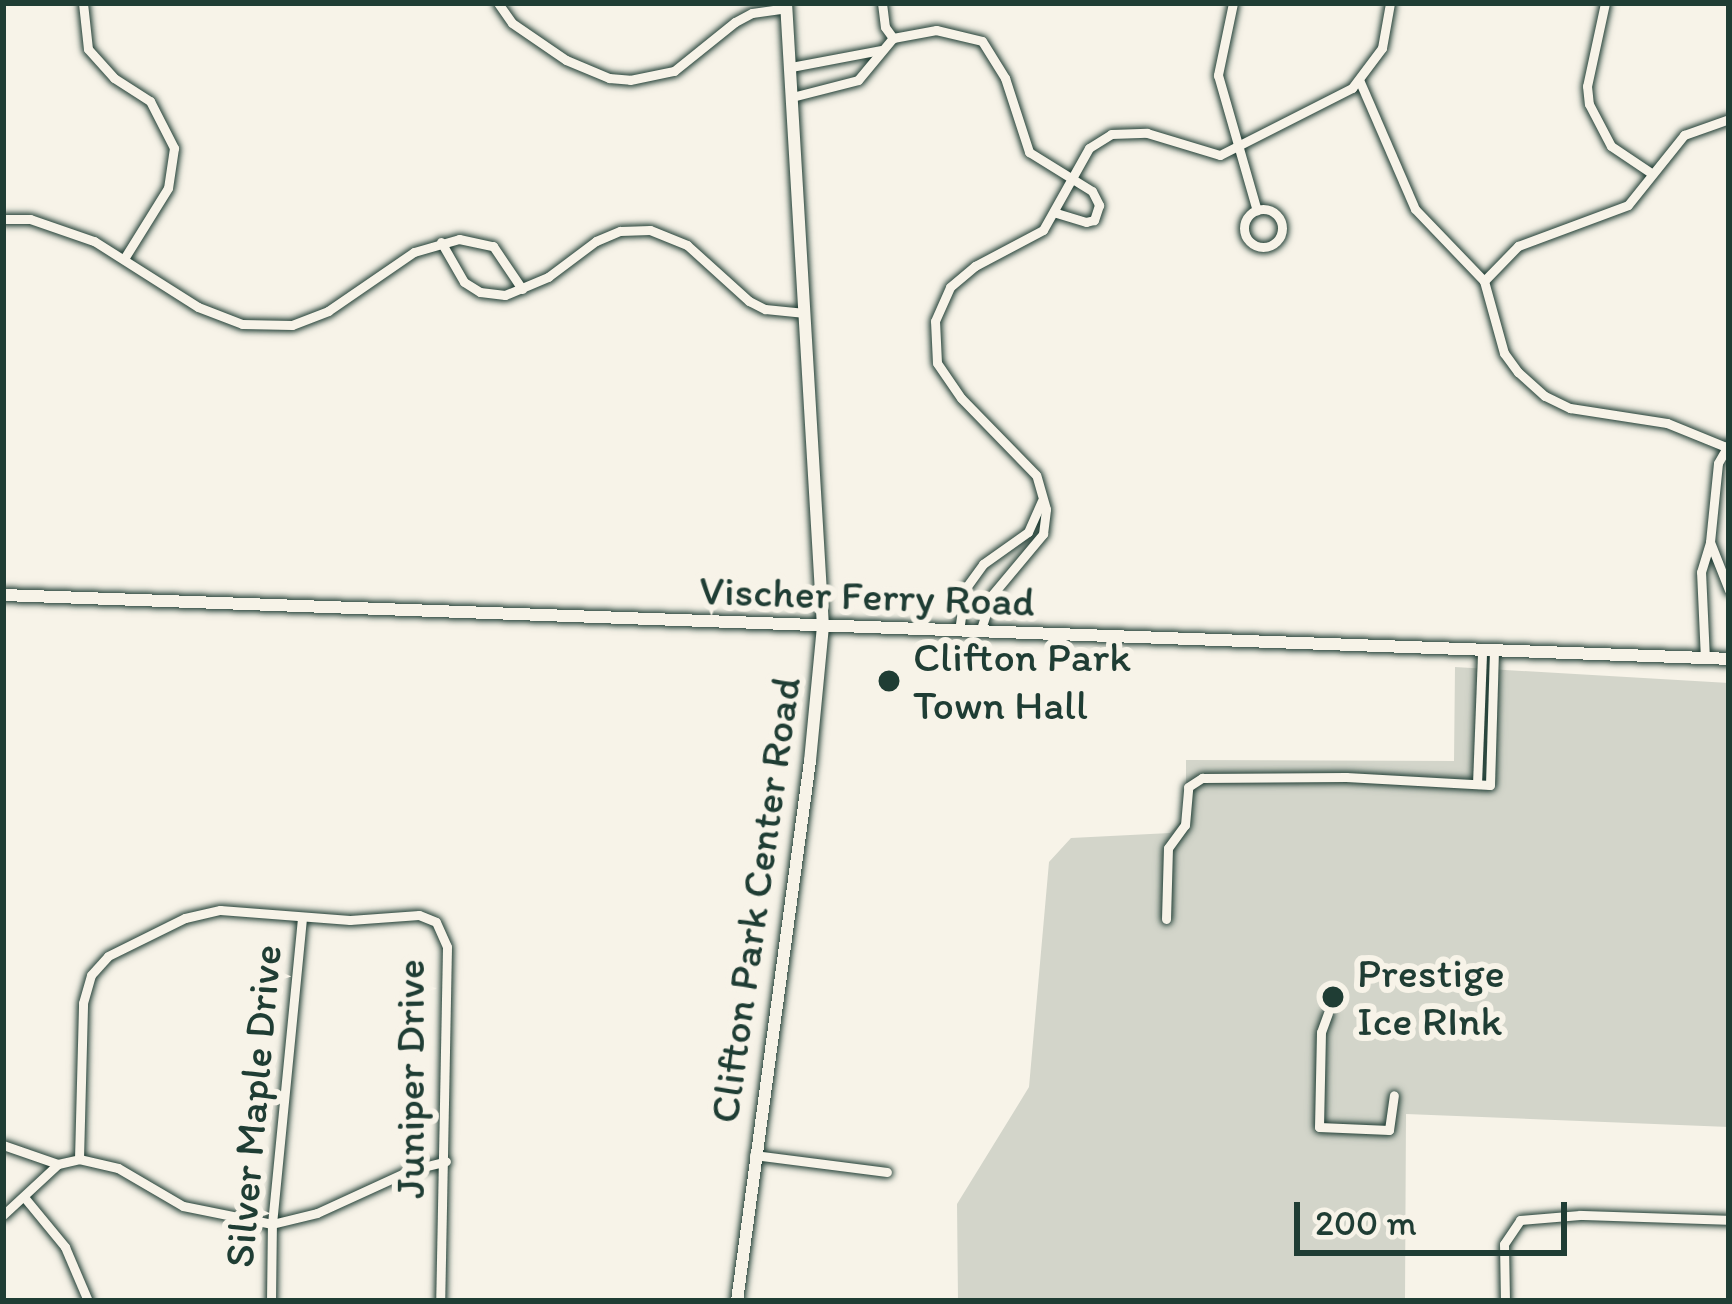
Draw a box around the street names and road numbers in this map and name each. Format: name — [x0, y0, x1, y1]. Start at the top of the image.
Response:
street label: Vischer Ferry Road — [699, 565, 1035, 627]
street label: Clifton Park Center Road — [699, 674, 811, 1126]
street label: Silver Maple Drive — [214, 942, 292, 1270]
street label: Juniper Drive — [385, 959, 435, 1199]

